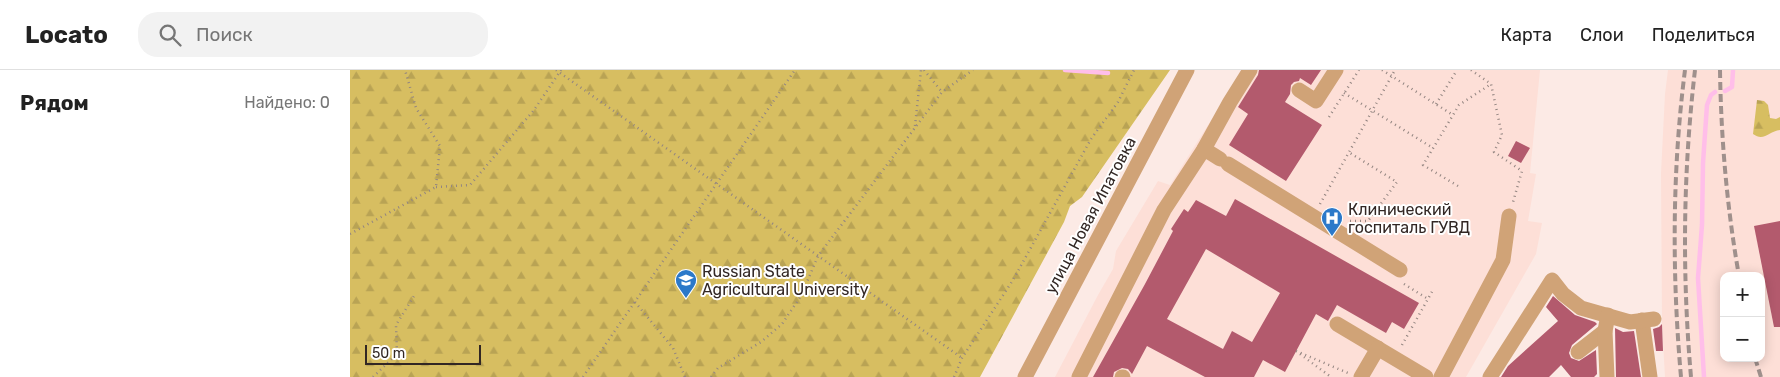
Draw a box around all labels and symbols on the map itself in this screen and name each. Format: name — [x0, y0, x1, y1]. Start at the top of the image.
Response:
street label: улица Новая Ипатовка — [1041, 134, 1140, 297]
place label: Клинический госпиталь ГУВД — [1348, 200, 1470, 237]
hospital icon: Клинический госпиталь ГУВД — [1320, 206, 1344, 237]
place label: Russian State Agricultural University — [702, 262, 869, 299]
school or university icon: Russian State Agricultural University — [674, 268, 698, 299]
scale bar — [365, 342, 481, 365]

